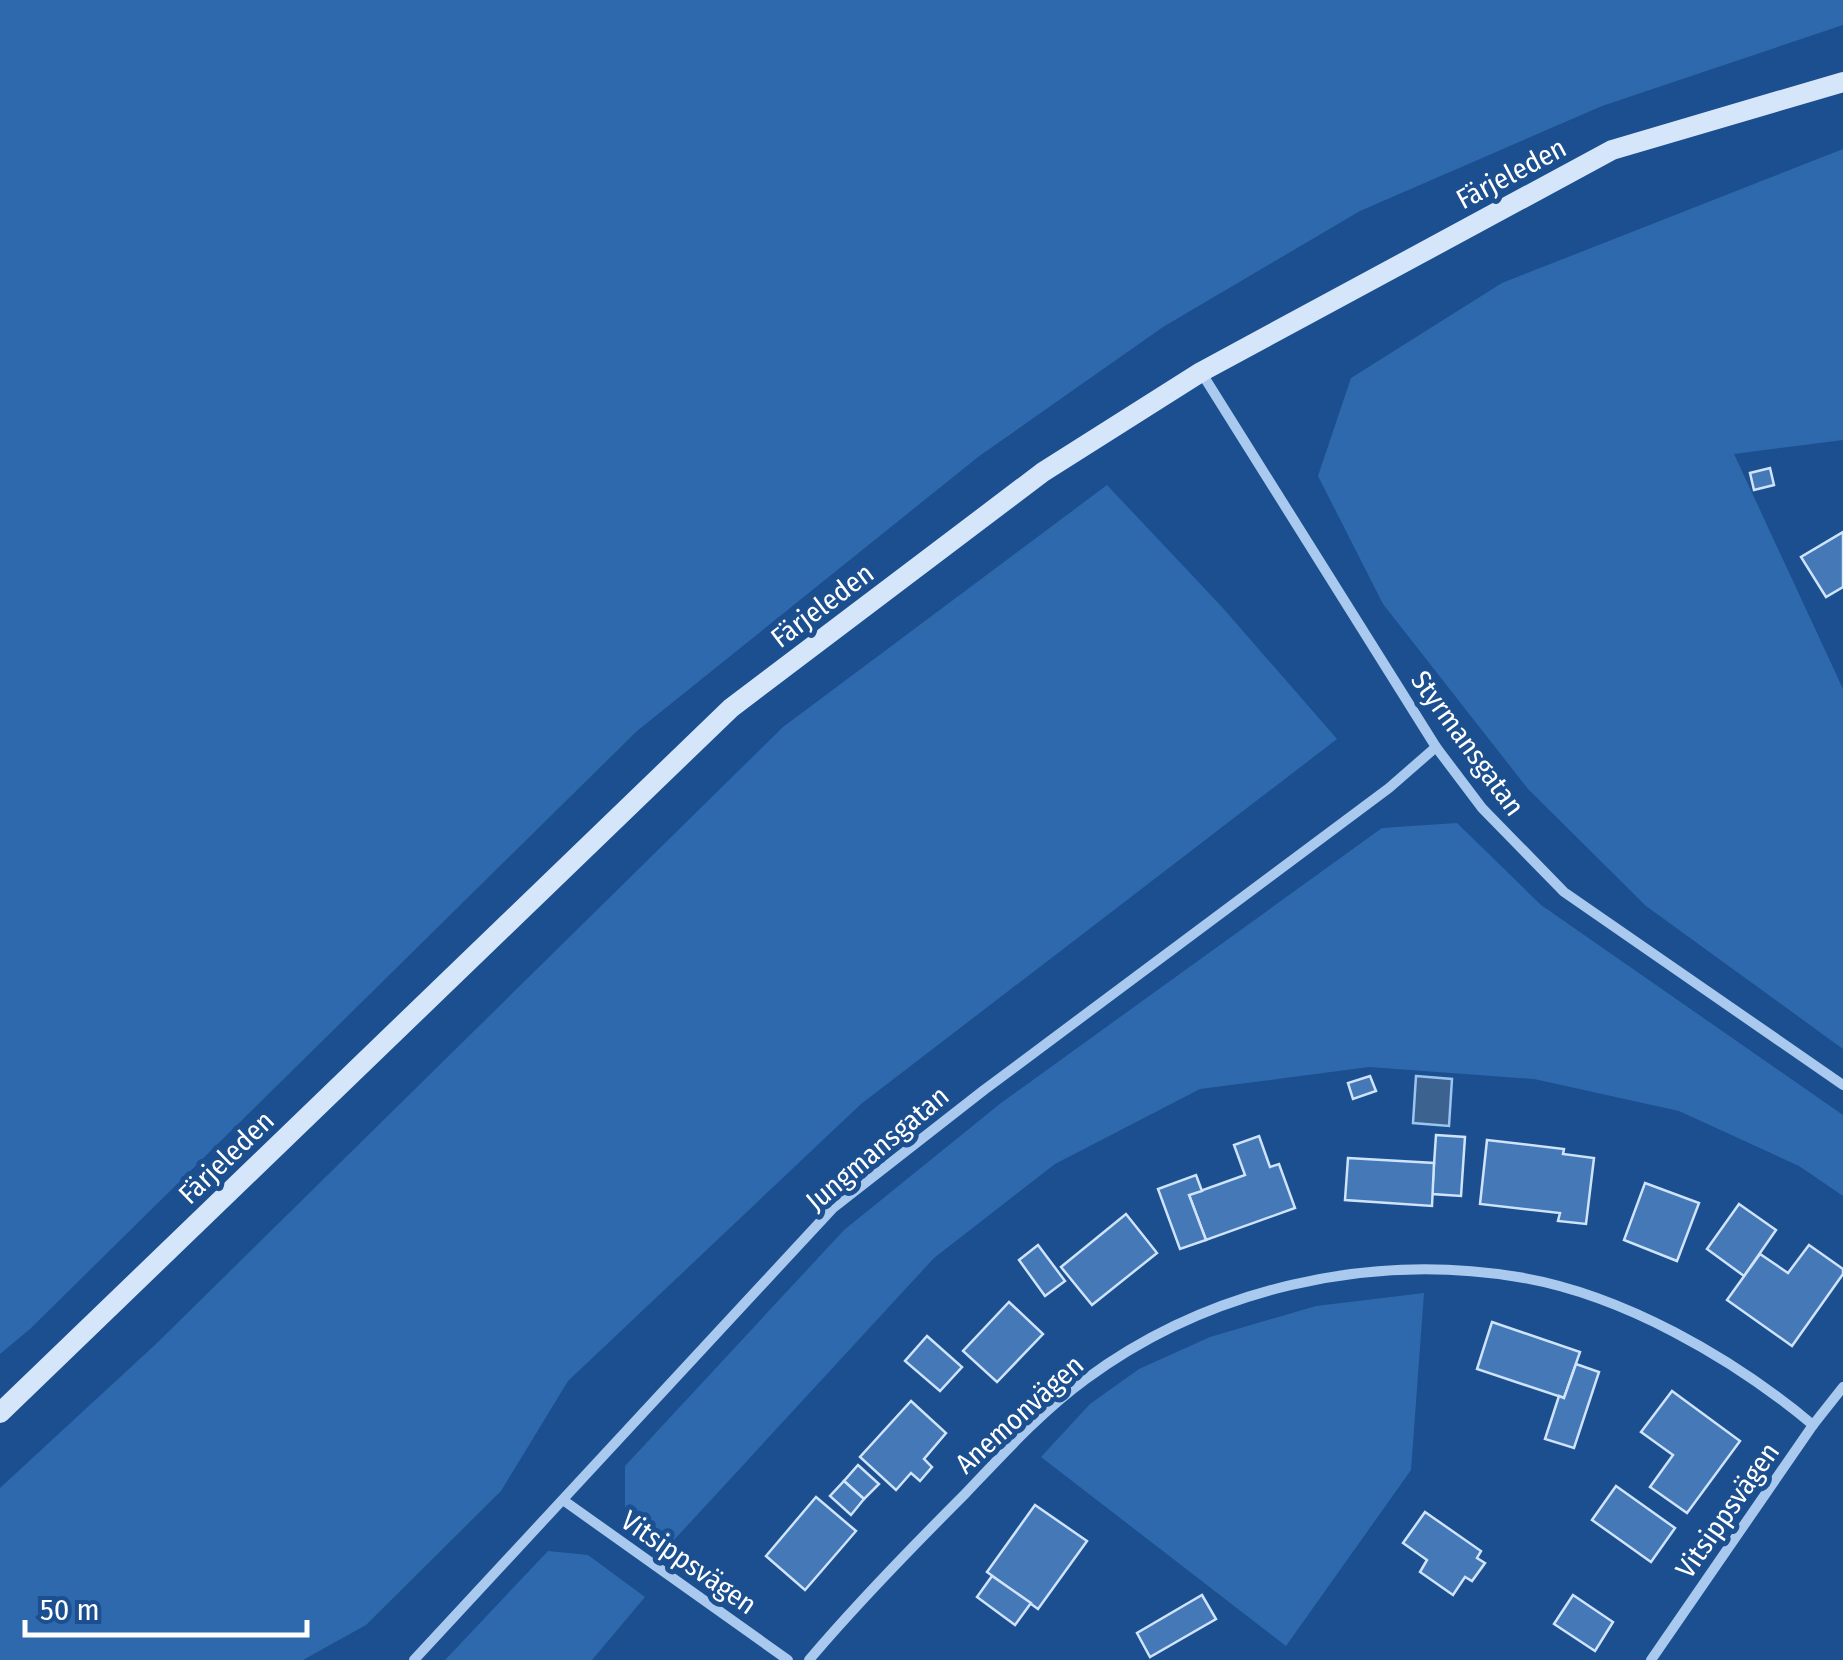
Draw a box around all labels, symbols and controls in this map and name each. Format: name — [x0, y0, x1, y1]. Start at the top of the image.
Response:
street label: Färjeleden — [1451, 131, 1572, 216]
street label: Färjeleden — [765, 556, 880, 654]
street label: Styrmansgatan — [1404, 664, 1531, 822]
street label: Jungmansgatan — [799, 1079, 955, 1218]
street label: Färjeleden — [172, 1104, 281, 1211]
street label: Anemonvägen — [948, 1348, 1090, 1480]
street label: Vitsippsvägen — [1669, 1436, 1786, 1584]
street label: Vitsippsvägen — [615, 1504, 763, 1621]
scale bar — [25, 1575, 308, 1637]
text: 50 m — [40, 1592, 100, 1628]

